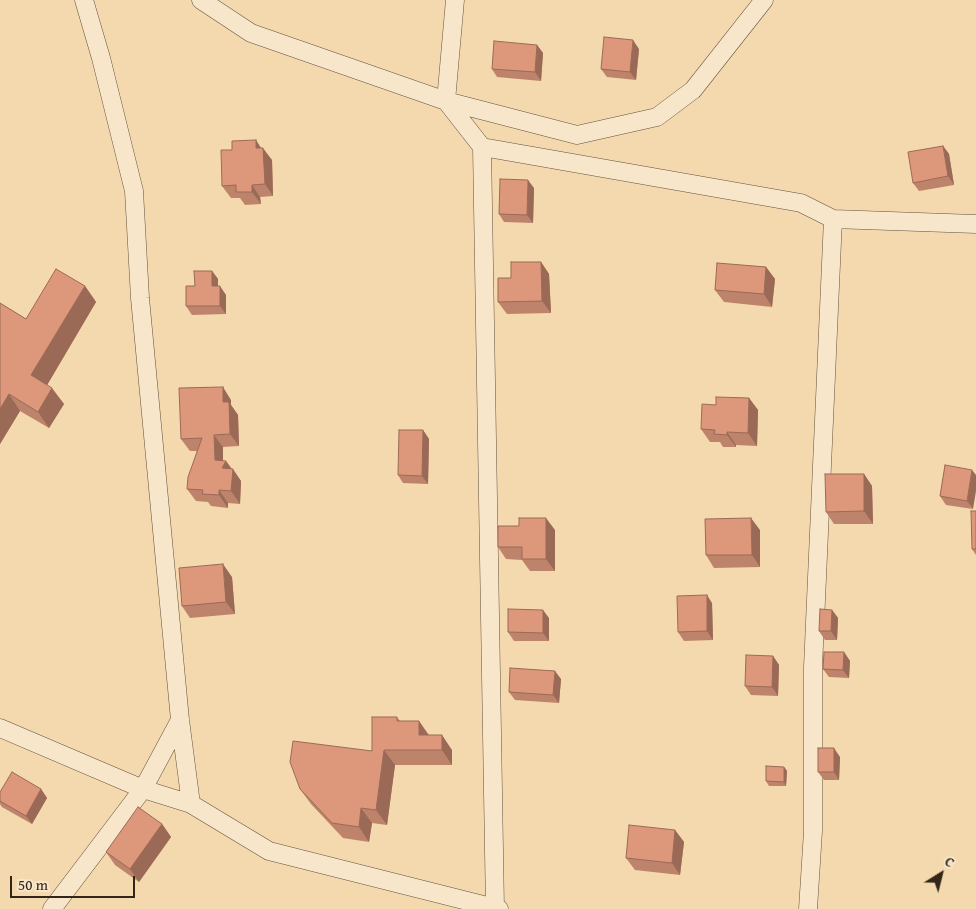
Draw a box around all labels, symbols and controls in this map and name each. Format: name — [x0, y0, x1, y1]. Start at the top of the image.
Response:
north arrow — [916, 849, 966, 899]
text: С — [941, 851, 959, 872]
scale bar — [12, 866, 138, 898]
text: 50 m — [18, 874, 48, 895]

